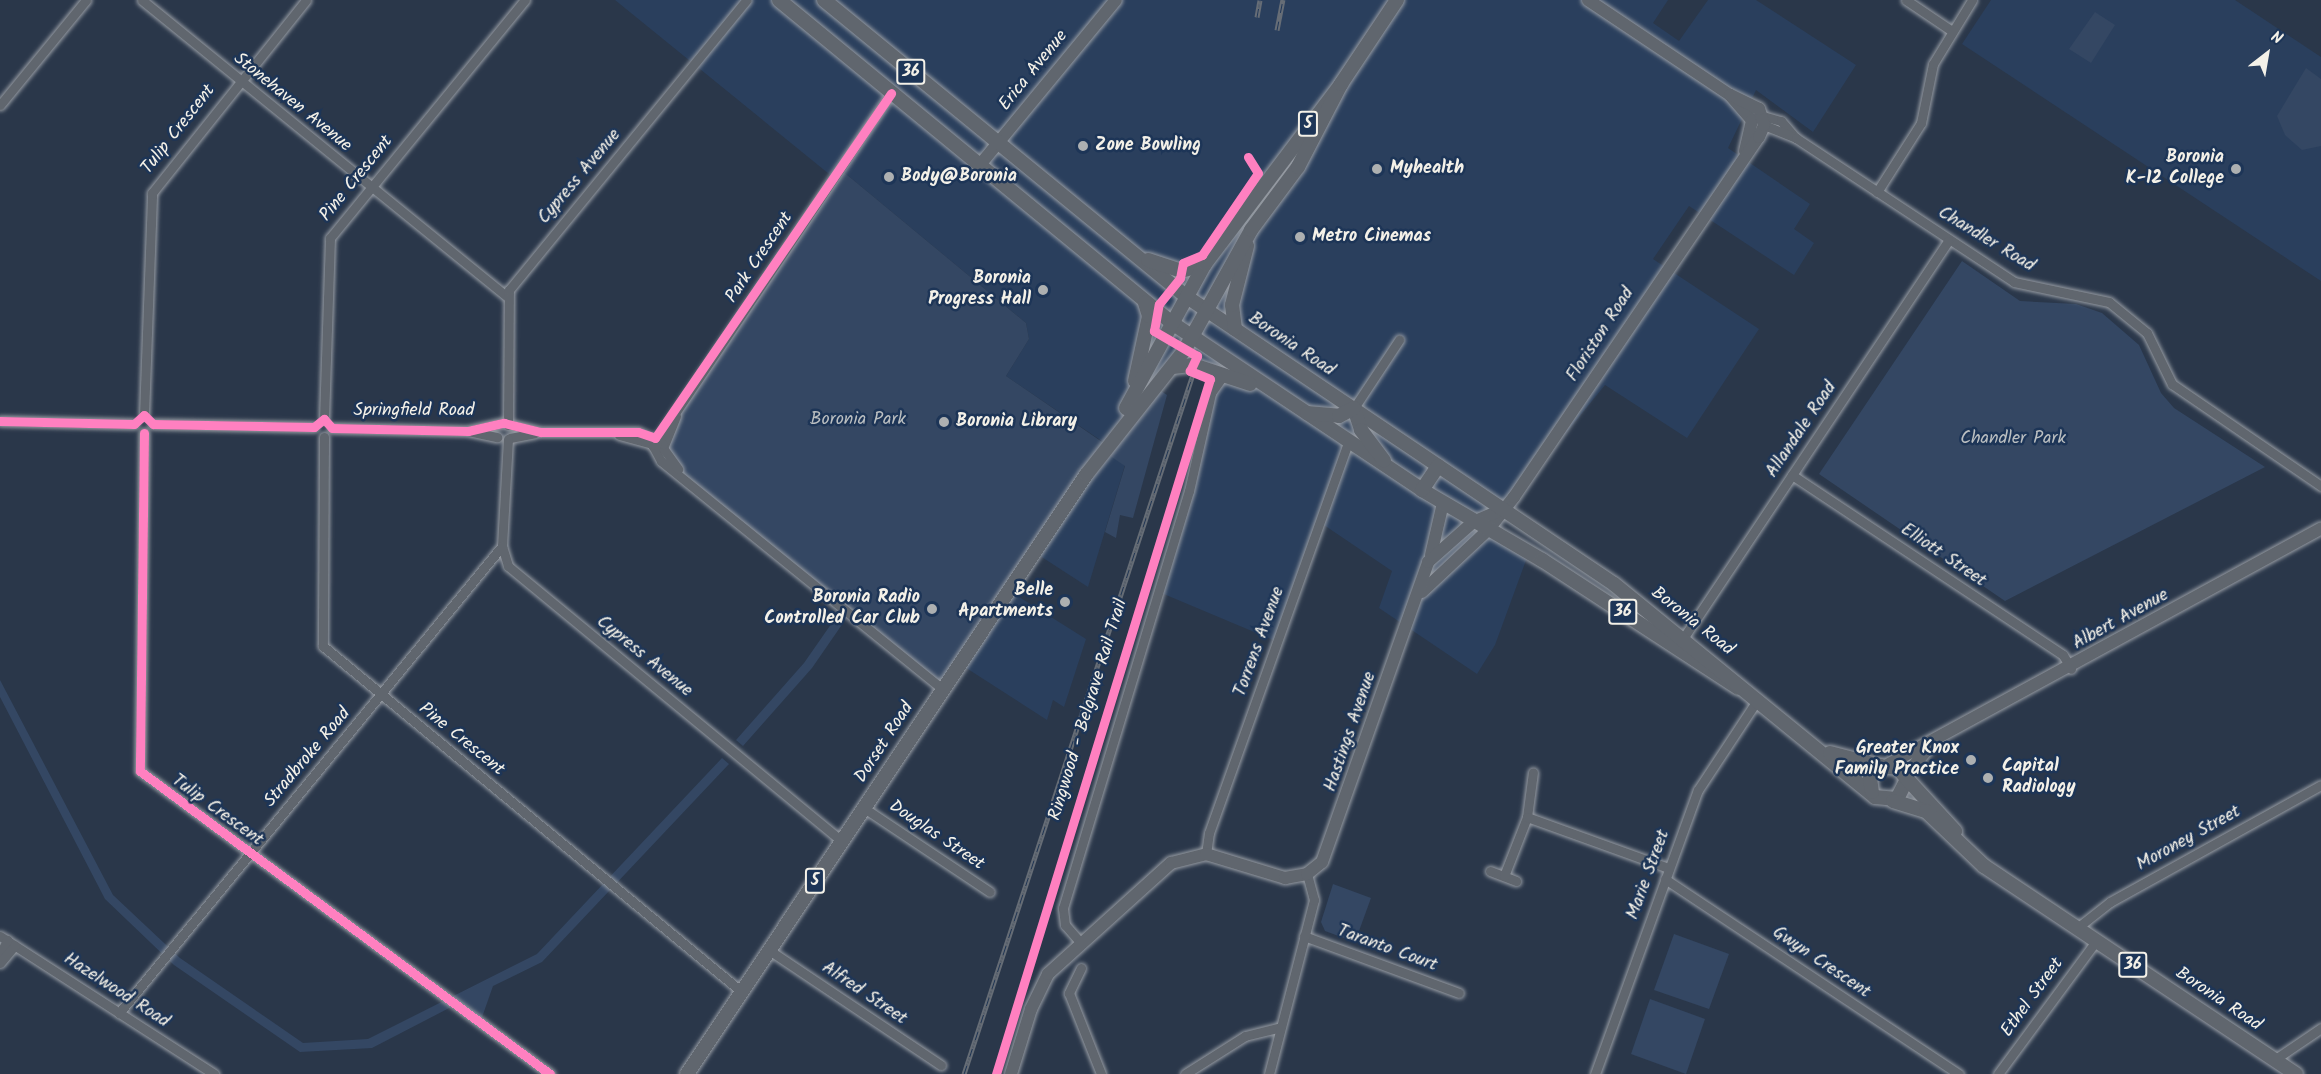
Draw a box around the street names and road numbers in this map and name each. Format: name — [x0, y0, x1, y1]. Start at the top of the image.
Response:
street label: Erica Avenue — [995, 26, 1073, 116]
street label: Stonehaven Avenue — [228, 49, 356, 157]
road number: 36 — [896, 59, 926, 85]
street label: Tulip Crescent — [137, 81, 221, 179]
road number: 5 — [1298, 111, 1318, 137]
street label: Cypress Avenue — [534, 125, 626, 229]
street label: Pine Crescent — [316, 132, 398, 226]
street label: Chandler Road — [1934, 203, 2038, 277]
street label: Park Crescent — [722, 208, 798, 308]
street label: Floriston Road — [1563, 284, 1639, 386]
street label: Boronia Road — [1244, 308, 1338, 382]
street label: Allandale Road — [1762, 378, 1842, 482]
street label: Springfield Road — [354, 400, 474, 422]
street label: Elliott Street — [1896, 519, 1990, 593]
street label: Boronia Road — [1646, 583, 1738, 661]
street label: Torrens Avenue — [1230, 584, 1290, 700]
street label: Albert Avenue — [2069, 585, 2173, 655]
street label: Ringwood - Belgrave Rail Trail — [1045, 597, 1133, 823]
road number: 36 — [1608, 599, 1638, 625]
street label: Cypress Avenue — [592, 612, 696, 702]
street label: Hastings Avenue — [1320, 669, 1382, 795]
street label: Pine Crescent — [414, 699, 508, 781]
street label: Dorset Road — [851, 699, 919, 787]
street label: Stradbroke Road — [260, 704, 356, 812]
street label: Tulip Crescent — [167, 771, 267, 851]
street label: Douglas Street — [884, 796, 988, 876]
street label: Moroney Street — [2133, 802, 2245, 876]
street label: Marie Street — [1623, 827, 1675, 923]
road number: 5 — [804, 868, 826, 894]
street label: Taranto Court — [1334, 921, 1440, 977]
street label: Gwyn Crescent — [1768, 922, 1874, 1004]
street label: Hazelwood Road — [59, 949, 173, 1033]
road number: 36 — [2118, 952, 2148, 978]
street label: Ethel Street — [1997, 954, 2069, 1042]
street label: Alfred Street — [817, 958, 911, 1030]
street label: Boronia Road — [2171, 963, 2265, 1037]

